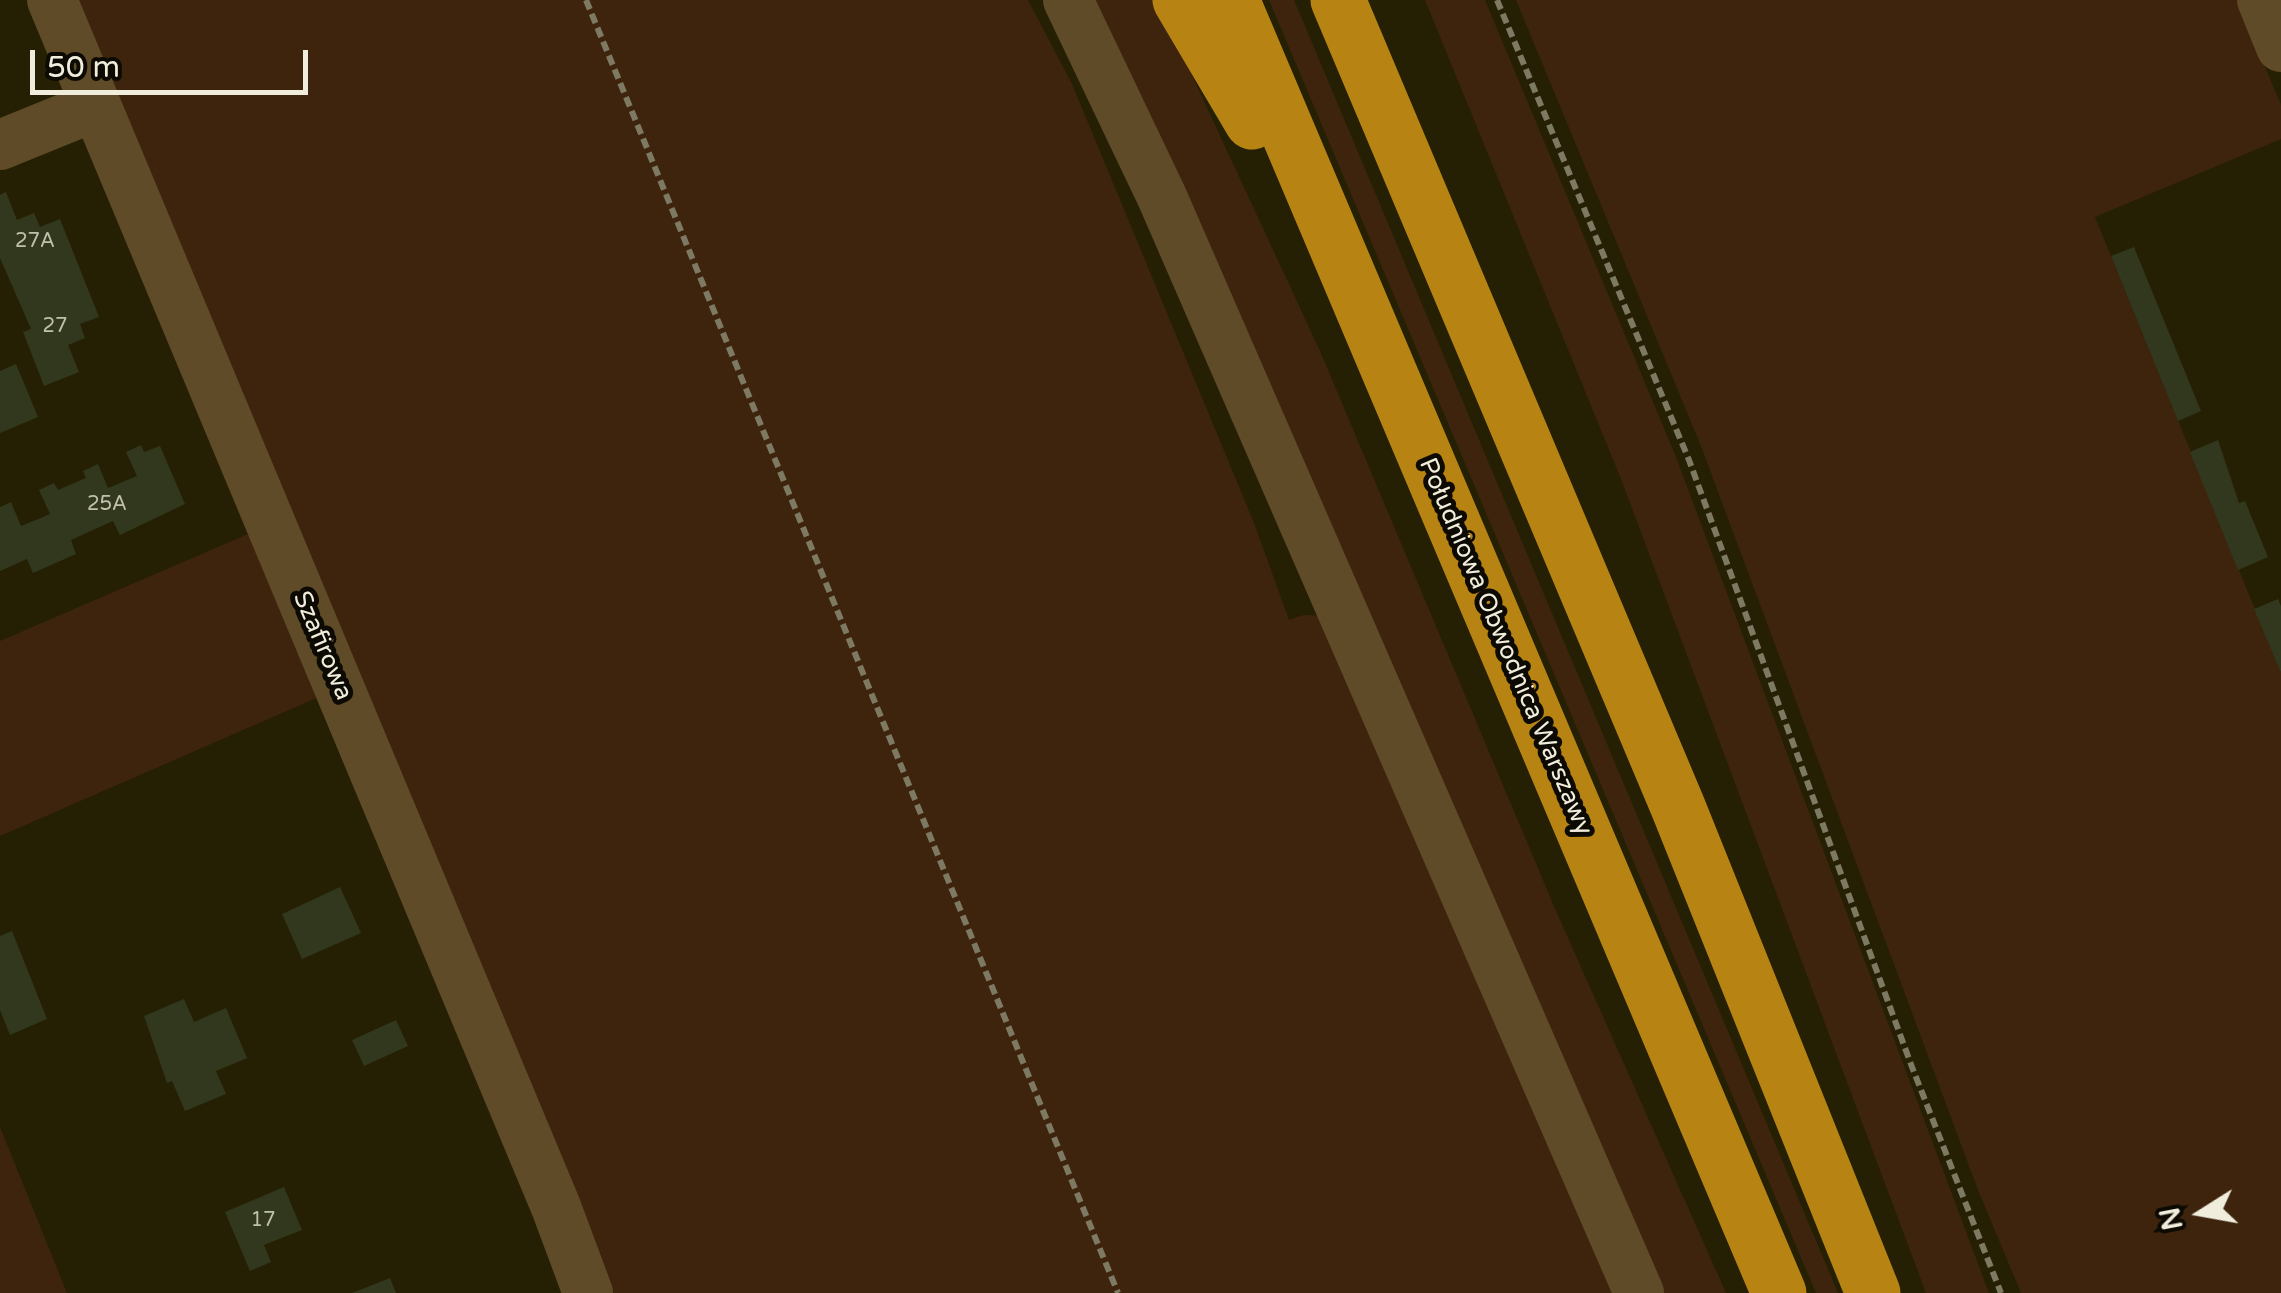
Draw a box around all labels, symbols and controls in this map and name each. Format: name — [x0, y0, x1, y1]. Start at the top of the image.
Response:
scale bar — [35, 30, 312, 92]
text: 50 m — [47, 49, 120, 86]
house number: 27A — [15, 230, 55, 254]
house number: 27 — [42, 315, 68, 339]
street label: Południowa Obwodnica Warszawy — [1412, 454, 1598, 840]
house number: 25A — [87, 493, 127, 517]
street label: Szafirowa — [286, 587, 358, 705]
north arrow — [2151, 1163, 2251, 1263]
text: N — [2153, 1204, 2190, 1233]
house number: 17 — [250, 1209, 276, 1233]

